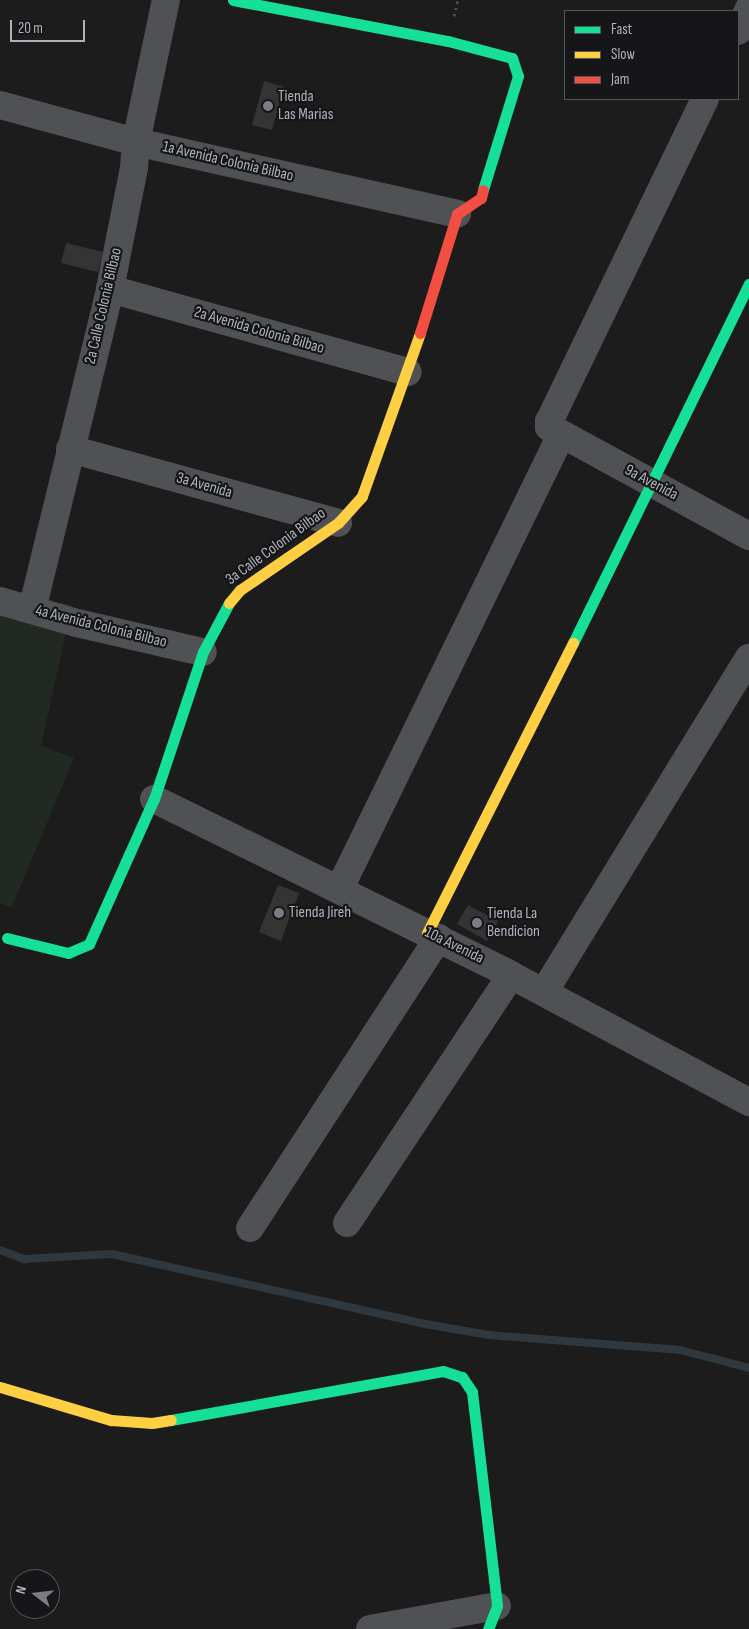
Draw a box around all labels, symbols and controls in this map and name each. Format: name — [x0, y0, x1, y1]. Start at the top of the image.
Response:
scale bar — [12, 10, 88, 42]
legend — [564, 10, 739, 100]
text: 20 m — [18, 19, 43, 38]
text: Fast — [611, 20, 632, 39]
text: Slow — [611, 45, 635, 64]
text: Jam — [611, 70, 629, 89]
place label: Tienda Las Marias — [278, 87, 334, 125]
marker: Tienda Las Marias — [262, 100, 274, 112]
street label: 1a Avenida Colonia Bilbao — [161, 138, 295, 186]
street label: 2a Calle Colonia Bilbao — [81, 246, 127, 366]
street label: 2a Avenida Colonia Bilbao — [192, 303, 326, 359]
street label: 9a Avenida — [621, 461, 681, 505]
street label: 3a Avenida — [174, 469, 234, 503]
street label: 3a Calle Colonia Bilbao — [222, 504, 330, 590]
street label: 4a Avenida Colonia Bilbao — [33, 601, 169, 653]
place label: Tienda Jireh — [289, 903, 351, 923]
place label: Tienda La Bendicion — [487, 904, 540, 942]
marker: Tienda Jireh — [273, 907, 285, 919]
marker: Tienda La Bendicion — [471, 917, 483, 929]
street label: 10a Avenida — [421, 924, 487, 968]
north arrow — [10, 1569, 60, 1619]
text: N — [12, 1584, 30, 1596]

